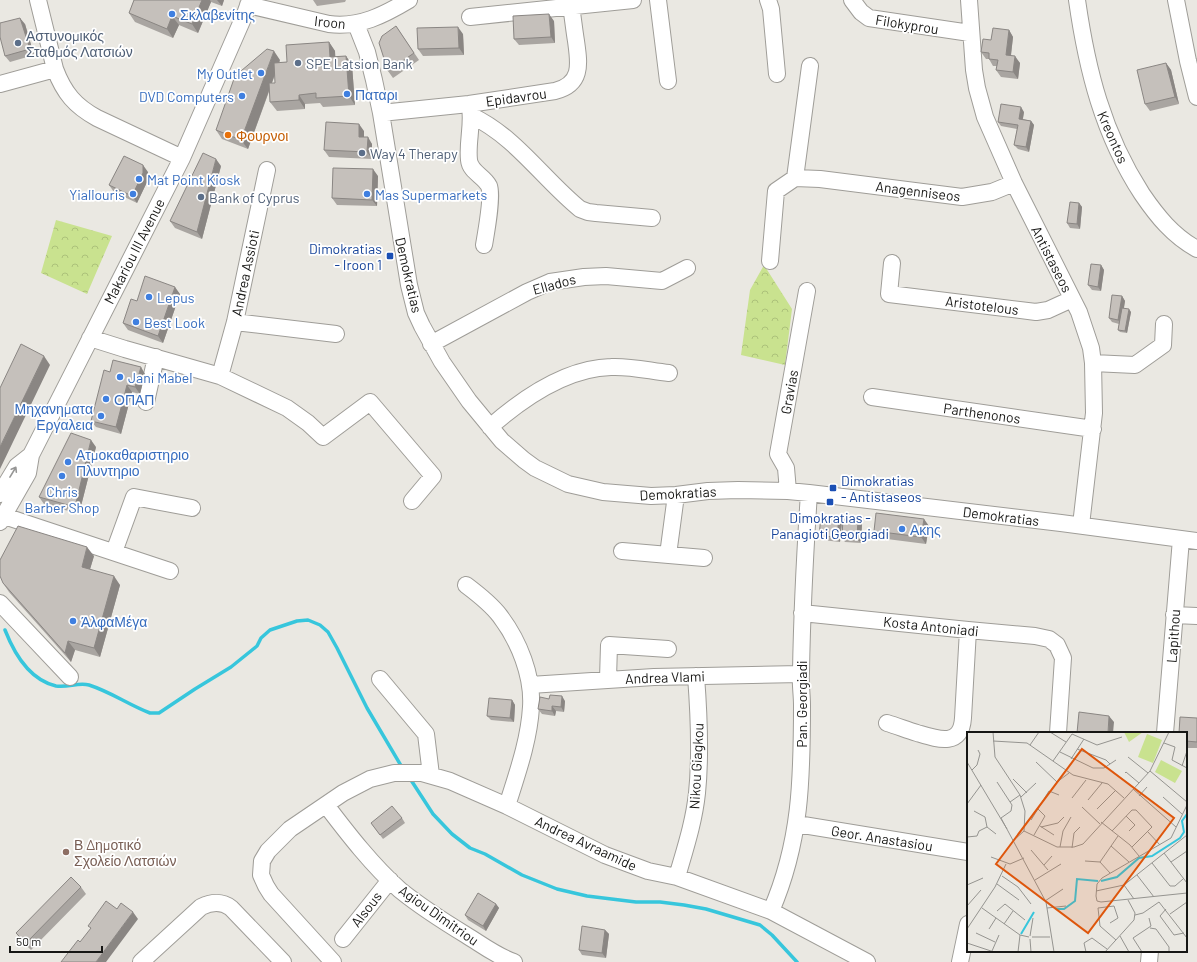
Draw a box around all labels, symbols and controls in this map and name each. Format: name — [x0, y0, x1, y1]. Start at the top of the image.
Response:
place label: Σκλαβενίτης — [180, 6, 255, 23]
marker: Σκλαβενίτης — [167, 9, 177, 19]
street label: Filokyprou — [874, 11, 940, 37]
street label: Iroon — [313, 12, 347, 32]
place label: Αστυνομικός Σταθμός Λατσιών — [26, 27, 133, 60]
marker: Αστυνομικός Σταθμός Λατσιών — [13, 38, 23, 48]
place label: SPE Latsion Bank — [306, 55, 413, 72]
marker: SPE Latsion Bank — [293, 58, 303, 68]
place label: My Outlet — [197, 65, 253, 82]
marker: My Outlet — [256, 68, 266, 78]
street label: Epidavrou — [484, 84, 548, 110]
place label: Παταρι — [355, 86, 398, 103]
place label: DVD Computers — [139, 88, 234, 105]
marker: Παταρι — [342, 89, 352, 99]
marker: DVD Computers — [237, 91, 247, 101]
street label: Kreontos — [1094, 108, 1132, 166]
place label: Φουρνοι — [236, 127, 288, 144]
marker: Φουρνοι — [223, 130, 233, 140]
place label: Way 4 Therapy — [370, 145, 458, 162]
marker: Way 4 Therapy — [357, 148, 367, 158]
place label: Mat Point Kiosk — [147, 171, 240, 188]
marker: Mat Point Kiosk — [134, 174, 144, 184]
street label: Anagenniseos — [875, 177, 962, 205]
place label: Yiallouris — [69, 186, 125, 203]
place label: Mas Supermarkets — [375, 186, 488, 203]
marker: Yiallouris — [128, 189, 138, 199]
place label: Bank of Cyprus — [209, 189, 300, 206]
marker: Mas Supermarkets — [362, 189, 372, 199]
marker: Bank of Cyprus — [196, 192, 206, 202]
street label: Makariou III Avenue — [100, 195, 168, 307]
street label: Antistaseos — [1028, 223, 1076, 295]
street label: Andrea Assioti — [228, 228, 262, 318]
street label: Demokratias — [392, 236, 426, 315]
place label: Dimokratias - Iroon 1 — [309, 240, 382, 273]
marker: Dimokratias - Iroon 1 — [385, 251, 395, 261]
street label: Ellados — [531, 270, 578, 298]
place label: Lepus — [157, 289, 195, 306]
marker: Lepus — [144, 292, 154, 302]
street label: Aristotelous — [944, 292, 1020, 318]
place label: Best Look — [144, 314, 205, 331]
marker: Best Look — [131, 317, 141, 327]
street label: Gravias — [777, 368, 801, 416]
place label: Jani Mabel — [128, 369, 193, 386]
marker: Jani Mabel — [115, 372, 125, 382]
place label: ΟΠΑΠ — [114, 391, 154, 408]
marker: ΟΠΑΠ — [101, 394, 111, 404]
street label: Parthenonos — [942, 399, 1022, 427]
place label: Μηχανηματα Εργαλεια — [15, 400, 93, 433]
marker: Μηχανηματα Εργαλεια — [96, 411, 106, 421]
place label: Ατμοκαθαριστηριο Πλυντηριο — [76, 446, 189, 479]
marker: Ατμοκαθαριστηριο Πλυντηριο — [63, 457, 73, 467]
one-way arrow — [9, 467, 17, 478]
marker: Chris Barber Shop — [57, 471, 67, 481]
place label: Dimokratias - Antistaseos — [841, 472, 922, 505]
street label: Demokratias — [639, 482, 717, 504]
place label: Chris Barber Shop — [25, 483, 99, 516]
marker: Dimokratias - Antistaseos — [828, 483, 838, 493]
marker: Dimokratias - Panagioti Georgiadi — [825, 497, 835, 507]
street label: Demokratias — [962, 503, 1040, 529]
place label: Dimokratias - Panagioti Georgiadi — [771, 509, 889, 542]
place label: Ακης — [910, 521, 941, 538]
marker: Ακης — [897, 524, 907, 534]
street label: Lapithou — [1163, 608, 1183, 664]
place label: ΆλφαΜέγα — [81, 613, 147, 630]
street label: Kosta Antoniadi — [882, 613, 980, 639]
marker: ΆλφαΜέγα — [68, 616, 78, 626]
street label: Pan. Georgiadi — [793, 660, 810, 748]
street label: Andrea Vlami — [625, 667, 705, 687]
street label: Nikou Giagkou — [685, 722, 707, 810]
inset map — [967, 732, 1187, 952]
street label: Andrea Avraamide — [532, 812, 640, 874]
street label: Geor. Anastasiou — [830, 822, 934, 854]
place label: Β Δημοτικό Σχολείο Λατσιών — [74, 836, 177, 869]
marker: Β Δημοτικό Σχολείο Λατσιών — [61, 847, 71, 857]
street label: Agiou Dimitriou — [396, 881, 482, 949]
street label: Alsous — [347, 888, 385, 930]
scale bar — [10, 928, 102, 954]
text: 50 m — [16, 934, 41, 948]

